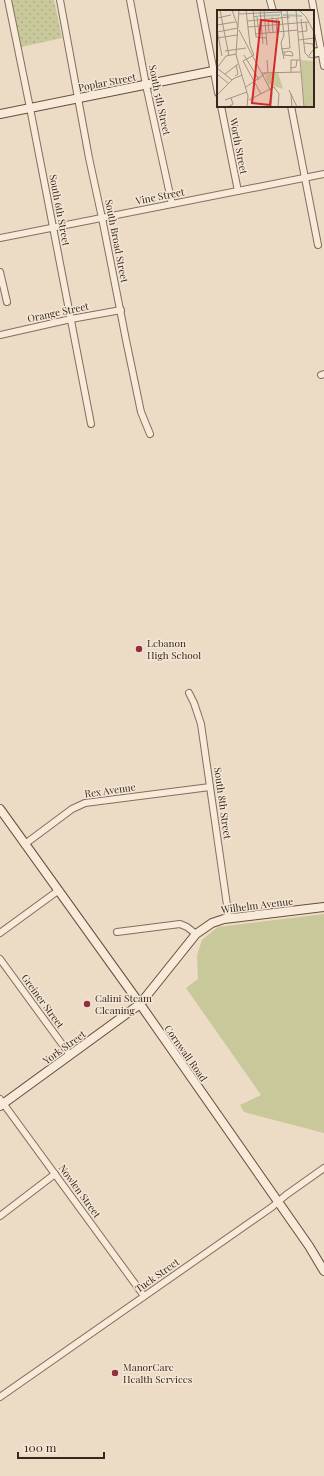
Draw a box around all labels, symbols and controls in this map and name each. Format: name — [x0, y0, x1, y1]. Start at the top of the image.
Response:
inset map — [217, 10, 314, 107]
street label: South 5th Street — [146, 64, 174, 137]
street label: Poplar Street — [77, 69, 137, 94]
street label: Worth Street — [226, 116, 251, 176]
street label: South 6th Street — [46, 173, 74, 247]
street label: Vine Street — [133, 184, 186, 208]
street label: South Broad Street — [102, 198, 132, 284]
street label: Orange Street — [26, 299, 90, 325]
place label: Lebanon High School — [147, 636, 201, 662]
marker: Lebanon High School — [134, 644, 144, 654]
street label: South 8th Street — [211, 766, 235, 840]
street label: Rex Avenue — [83, 779, 137, 801]
street label: Wilhelm Avenue — [219, 894, 294, 916]
street label: Greiner Street — [19, 971, 68, 1031]
place label: Calini Steam Cleaning — [95, 991, 152, 1017]
marker: Calini Steam Cleaning — [82, 999, 92, 1009]
street label: Cornwall Road — [161, 1022, 211, 1084]
street label: York Street — [39, 1026, 89, 1068]
street label: Nowlen Street — [56, 1161, 104, 1221]
street label: Tuck Street — [132, 1254, 182, 1295]
place label: ManorCare Health Services — [123, 1360, 192, 1386]
marker: ManorCare Health Services — [110, 1368, 120, 1378]
scale bar — [18, 1434, 104, 1460]
text: 100 m — [24, 1439, 57, 1455]

